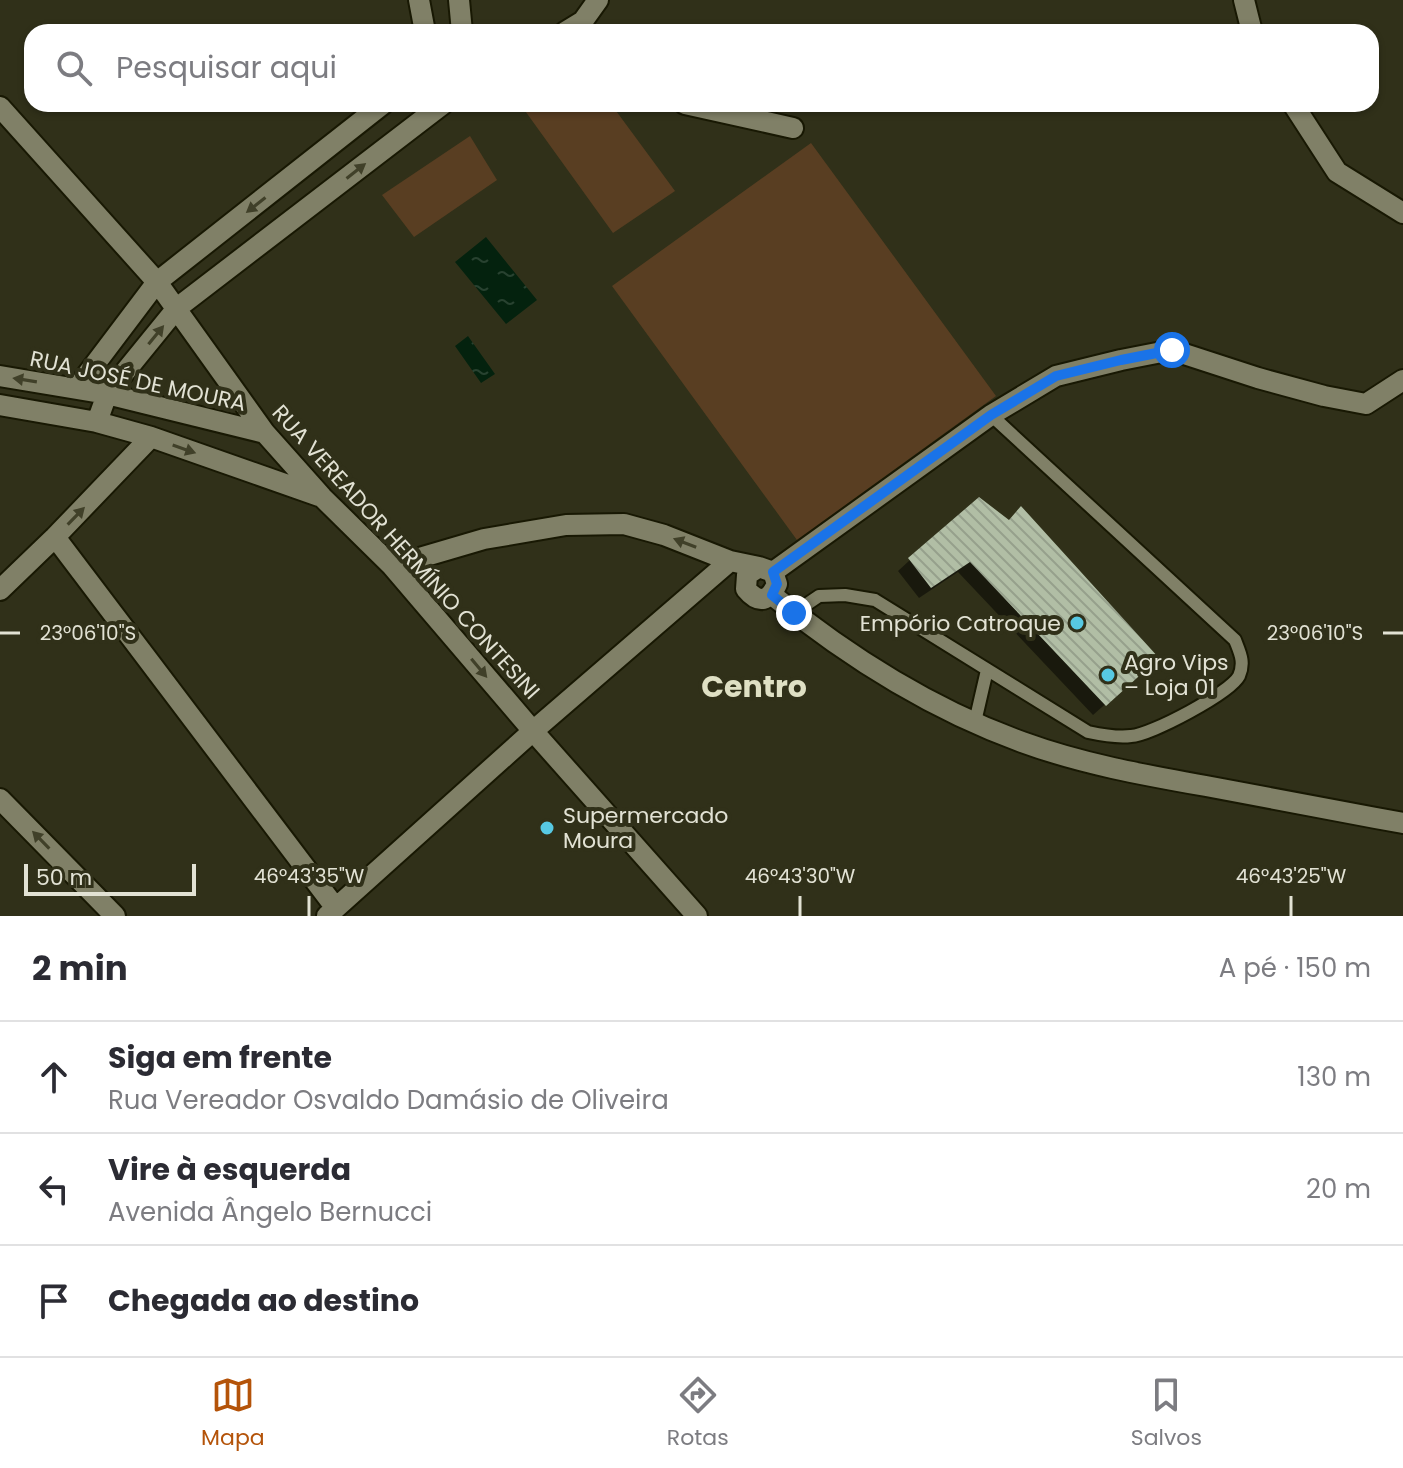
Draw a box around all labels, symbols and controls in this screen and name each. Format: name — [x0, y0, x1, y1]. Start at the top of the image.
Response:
search box — [24, 24, 1379, 112]
icon: search — [52, 46, 96, 90]
text: Pesquisar aqui — [116, 46, 337, 89]
one-way arrow — [346, 163, 366, 179]
one-way arrow — [246, 196, 266, 212]
one-way arrow — [147, 325, 164, 345]
route start — [1154, 332, 1190, 368]
street label: RUA JOSÉ DE MOURA — [27, 343, 249, 419]
one-way arrow — [12, 373, 37, 386]
street label: RUA VEREADOR HERMÍNIO CONTESINI — [265, 398, 547, 706]
one-way arrow — [173, 443, 197, 456]
one-way arrow — [66, 506, 84, 525]
one-way arrow — [673, 536, 697, 549]
route end — [776, 595, 812, 631]
place label: Empório Catroque — [860, 608, 1061, 639]
marker: Empório Catroque — [1068, 614, 1086, 632]
text: 23°06'10"S — [40, 619, 136, 647]
text: 23°06'10"S — [1267, 619, 1363, 647]
place label: Agro Vips – Loja 01 — [1124, 647, 1229, 703]
one-way arrow — [470, 657, 487, 677]
district label: Centro — [701, 665, 807, 708]
marker: Agro Vips – Loja 01 — [1099, 666, 1117, 684]
place label: Supermercado Moura — [563, 800, 728, 856]
marker: Supermercado Moura — [538, 819, 556, 837]
one-way arrow — [32, 831, 51, 850]
scale bar — [24, 860, 196, 896]
text: 50 m — [36, 862, 92, 893]
text: 46°43'35"W — [254, 862, 365, 890]
text: 46°43'30"W — [745, 862, 856, 890]
text: 46°43'25"W — [1236, 862, 1347, 890]
text: 2 min — [32, 944, 128, 992]
text: A pé · 150 m — [1219, 950, 1371, 986]
text: Siga em frente — [108, 1036, 332, 1079]
icon: ahead — [32, 1055, 76, 1099]
text: 130 m — [1297, 1059, 1371, 1095]
text: Rua Vereador Osvaldo Damásio de Oliveira — [108, 1082, 669, 1118]
text: Vire à esquerda — [108, 1148, 351, 1191]
icon: left — [32, 1167, 76, 1211]
text: 20 m — [1306, 1171, 1371, 1207]
text: Avenida Ângelo Bernucci — [108, 1194, 432, 1230]
icon: arrive — [32, 1279, 76, 1323]
text: Chegada ao destino — [108, 1279, 419, 1322]
tab: Mapa — [201, 1373, 265, 1454]
tab: Rotas — [667, 1373, 729, 1454]
tab: Salvos — [1131, 1373, 1202, 1454]

